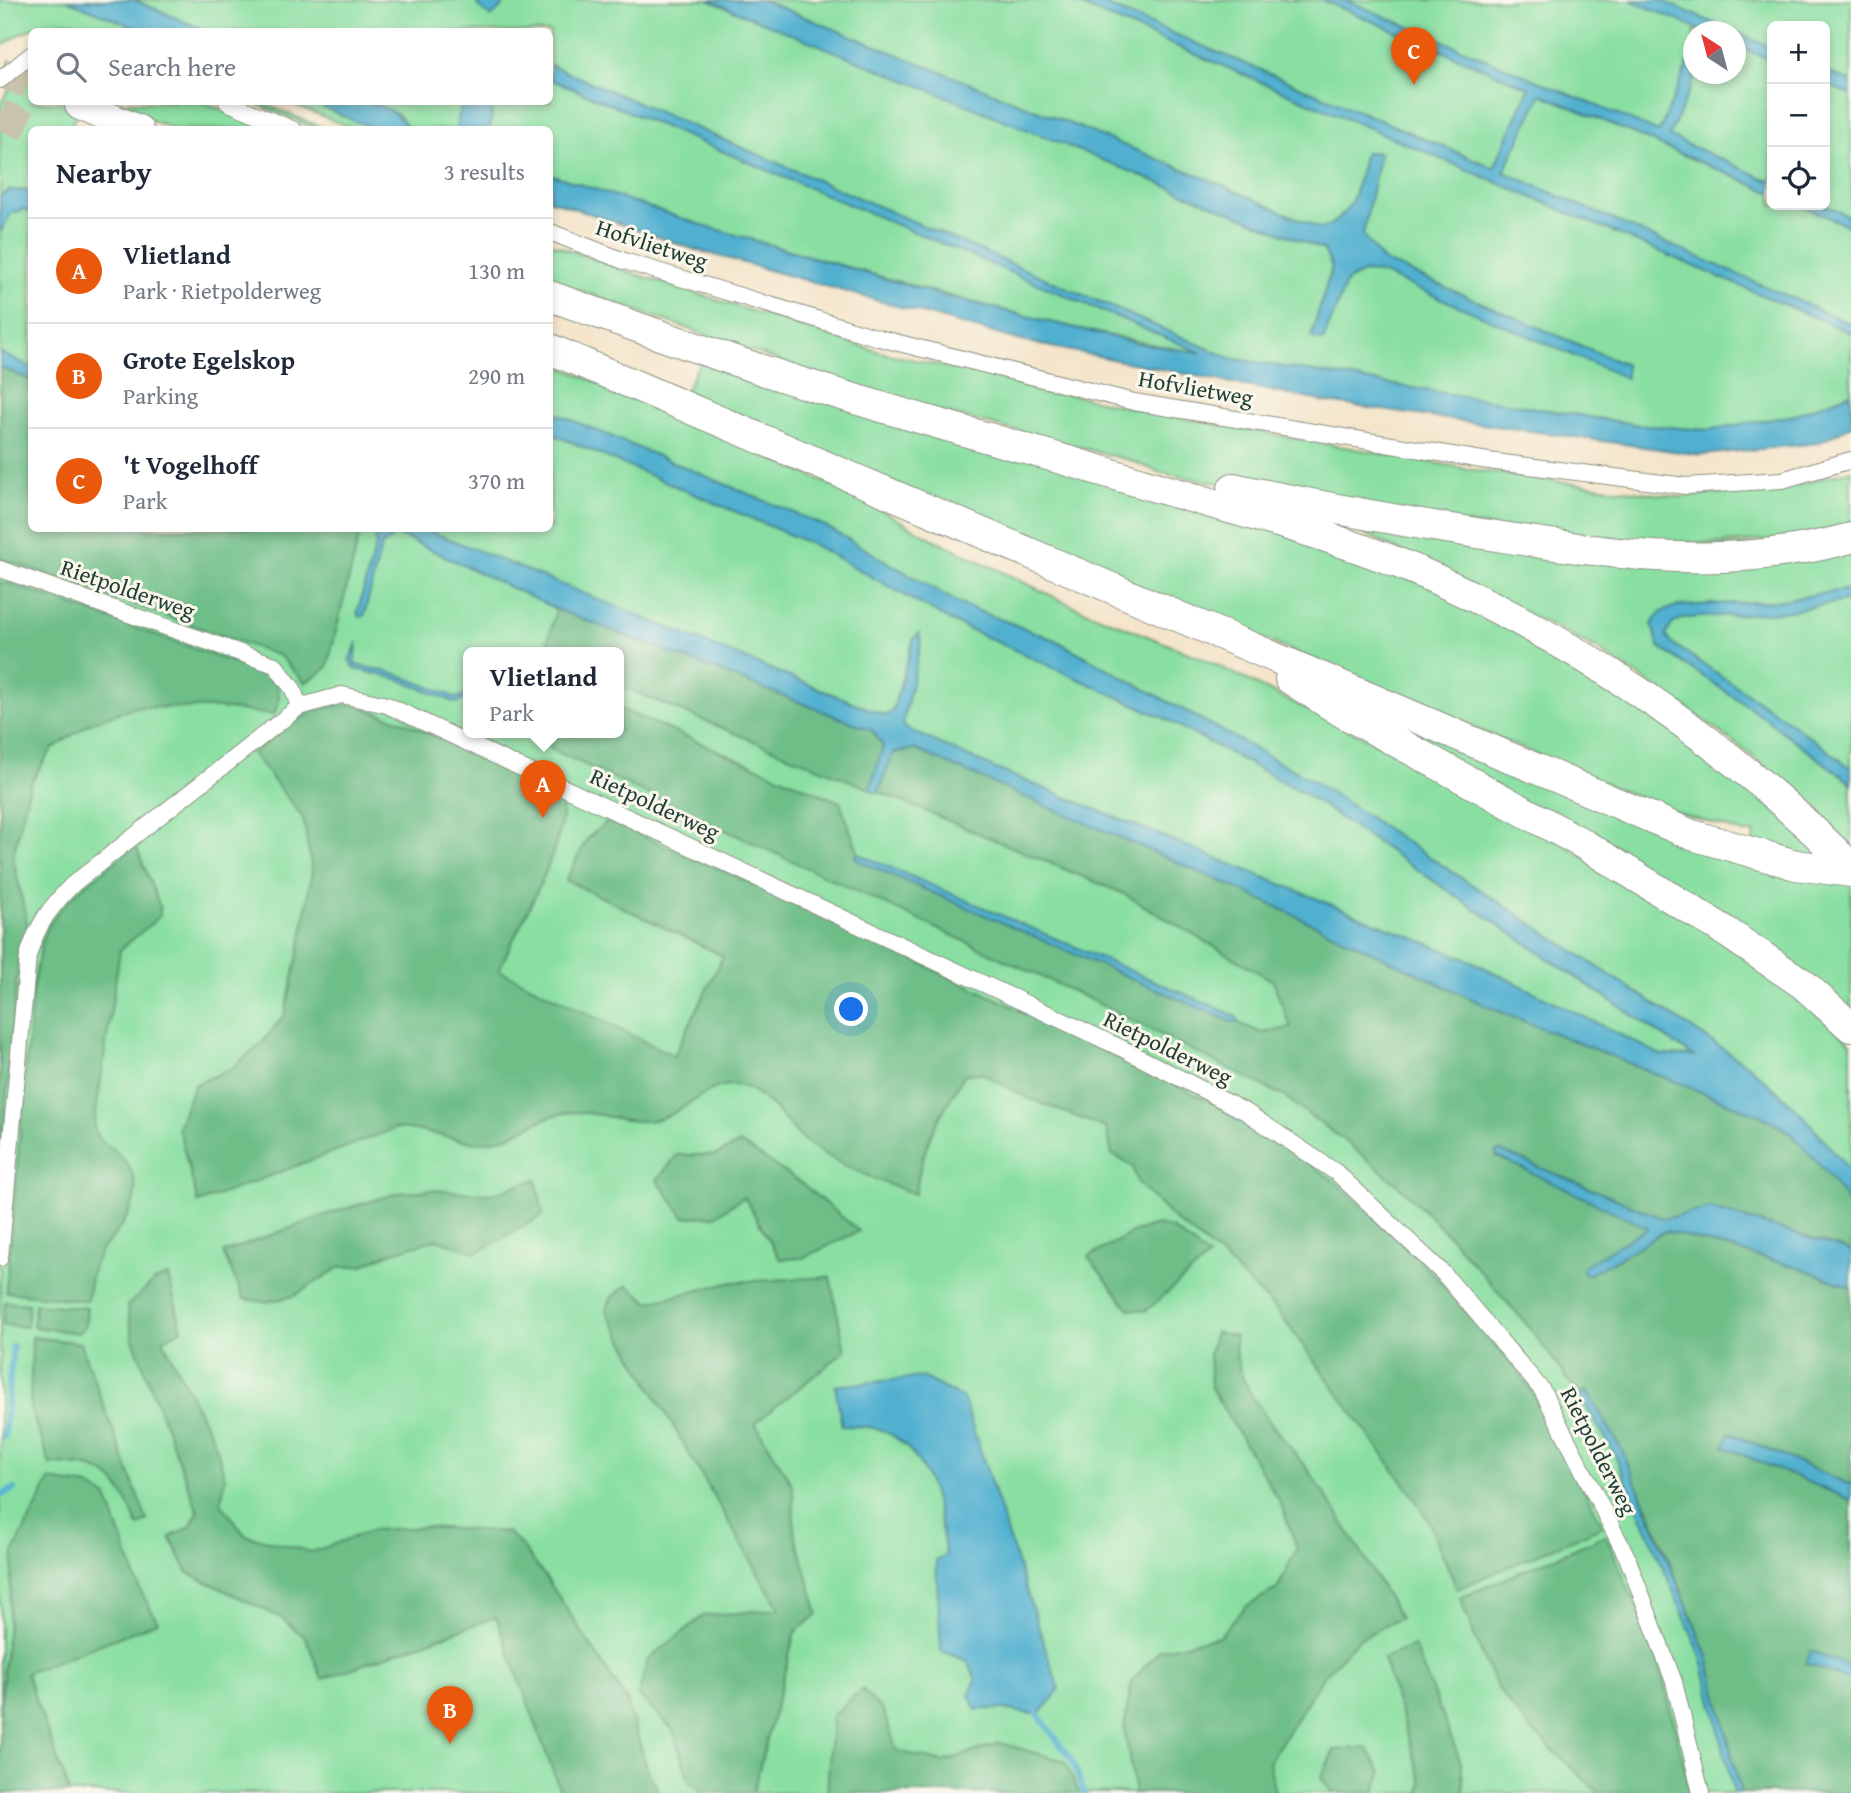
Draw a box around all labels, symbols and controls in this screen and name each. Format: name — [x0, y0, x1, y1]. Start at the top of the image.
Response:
north arrow — [1683, 21, 1746, 84]
map controls — [1767, 21, 1830, 210]
button: + — [1767, 21, 1830, 84]
pin: C — [1391, 27, 1437, 85]
search box — [28, 28, 553, 105]
text: Search here — [108, 47, 236, 86]
icon: search — [52, 48, 90, 86]
button: − — [1767, 84, 1830, 147]
button: locate — [1767, 147, 1830, 210]
text: Nearby — [56, 150, 152, 194]
text: 3 results — [444, 155, 525, 188]
street label: Hofvlietweg — [592, 210, 713, 277]
text: Vlietland — [123, 235, 231, 274]
text: A — [72, 254, 86, 287]
text: 130 m — [468, 254, 525, 287]
text: Park · Rietpolderweg — [123, 274, 321, 307]
text: Grote Egelskop — [123, 340, 295, 379]
text: B — [72, 359, 86, 392]
text: 290 m — [468, 359, 525, 392]
street label: Hofvlietweg — [1136, 361, 1257, 414]
text: Parking — [123, 379, 198, 412]
text: 't Vogelhoff — [123, 445, 257, 484]
text: C — [72, 464, 86, 497]
text: 370 m — [468, 464, 525, 497]
text: Park — [123, 484, 167, 517]
street label: Rietpolderweg — [57, 550, 200, 627]
popup — [463, 647, 624, 738]
text: Vlietland — [490, 657, 597, 696]
text: Park — [490, 696, 534, 729]
street label: Rietpolderweg — [585, 759, 726, 848]
pin: A — [520, 760, 566, 818]
your location — [834, 992, 868, 1026]
street label: Rietpolderweg — [1098, 1002, 1239, 1093]
street label: Rietpolderweg — [1553, 1381, 1646, 1521]
pin: B — [427, 1686, 473, 1744]

